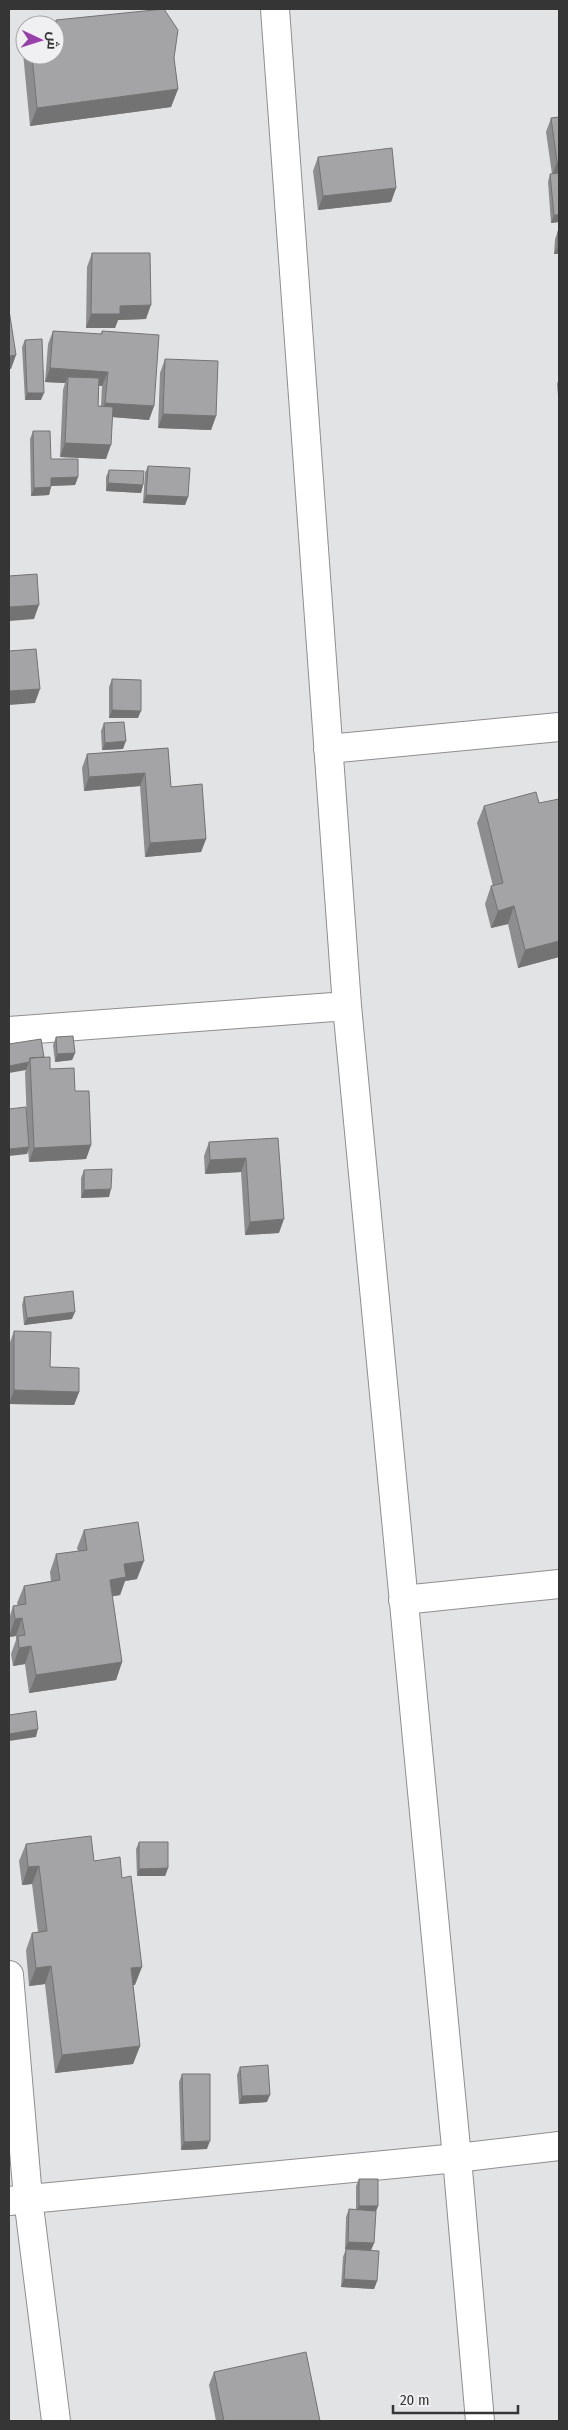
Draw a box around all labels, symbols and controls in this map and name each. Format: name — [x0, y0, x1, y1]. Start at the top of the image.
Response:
north arrow — [15, 15, 65, 65]
text: ش — [43, 31, 62, 50]
scale bar — [393, 2382, 518, 2414]
text: 20 m — [400, 2391, 430, 2409]

